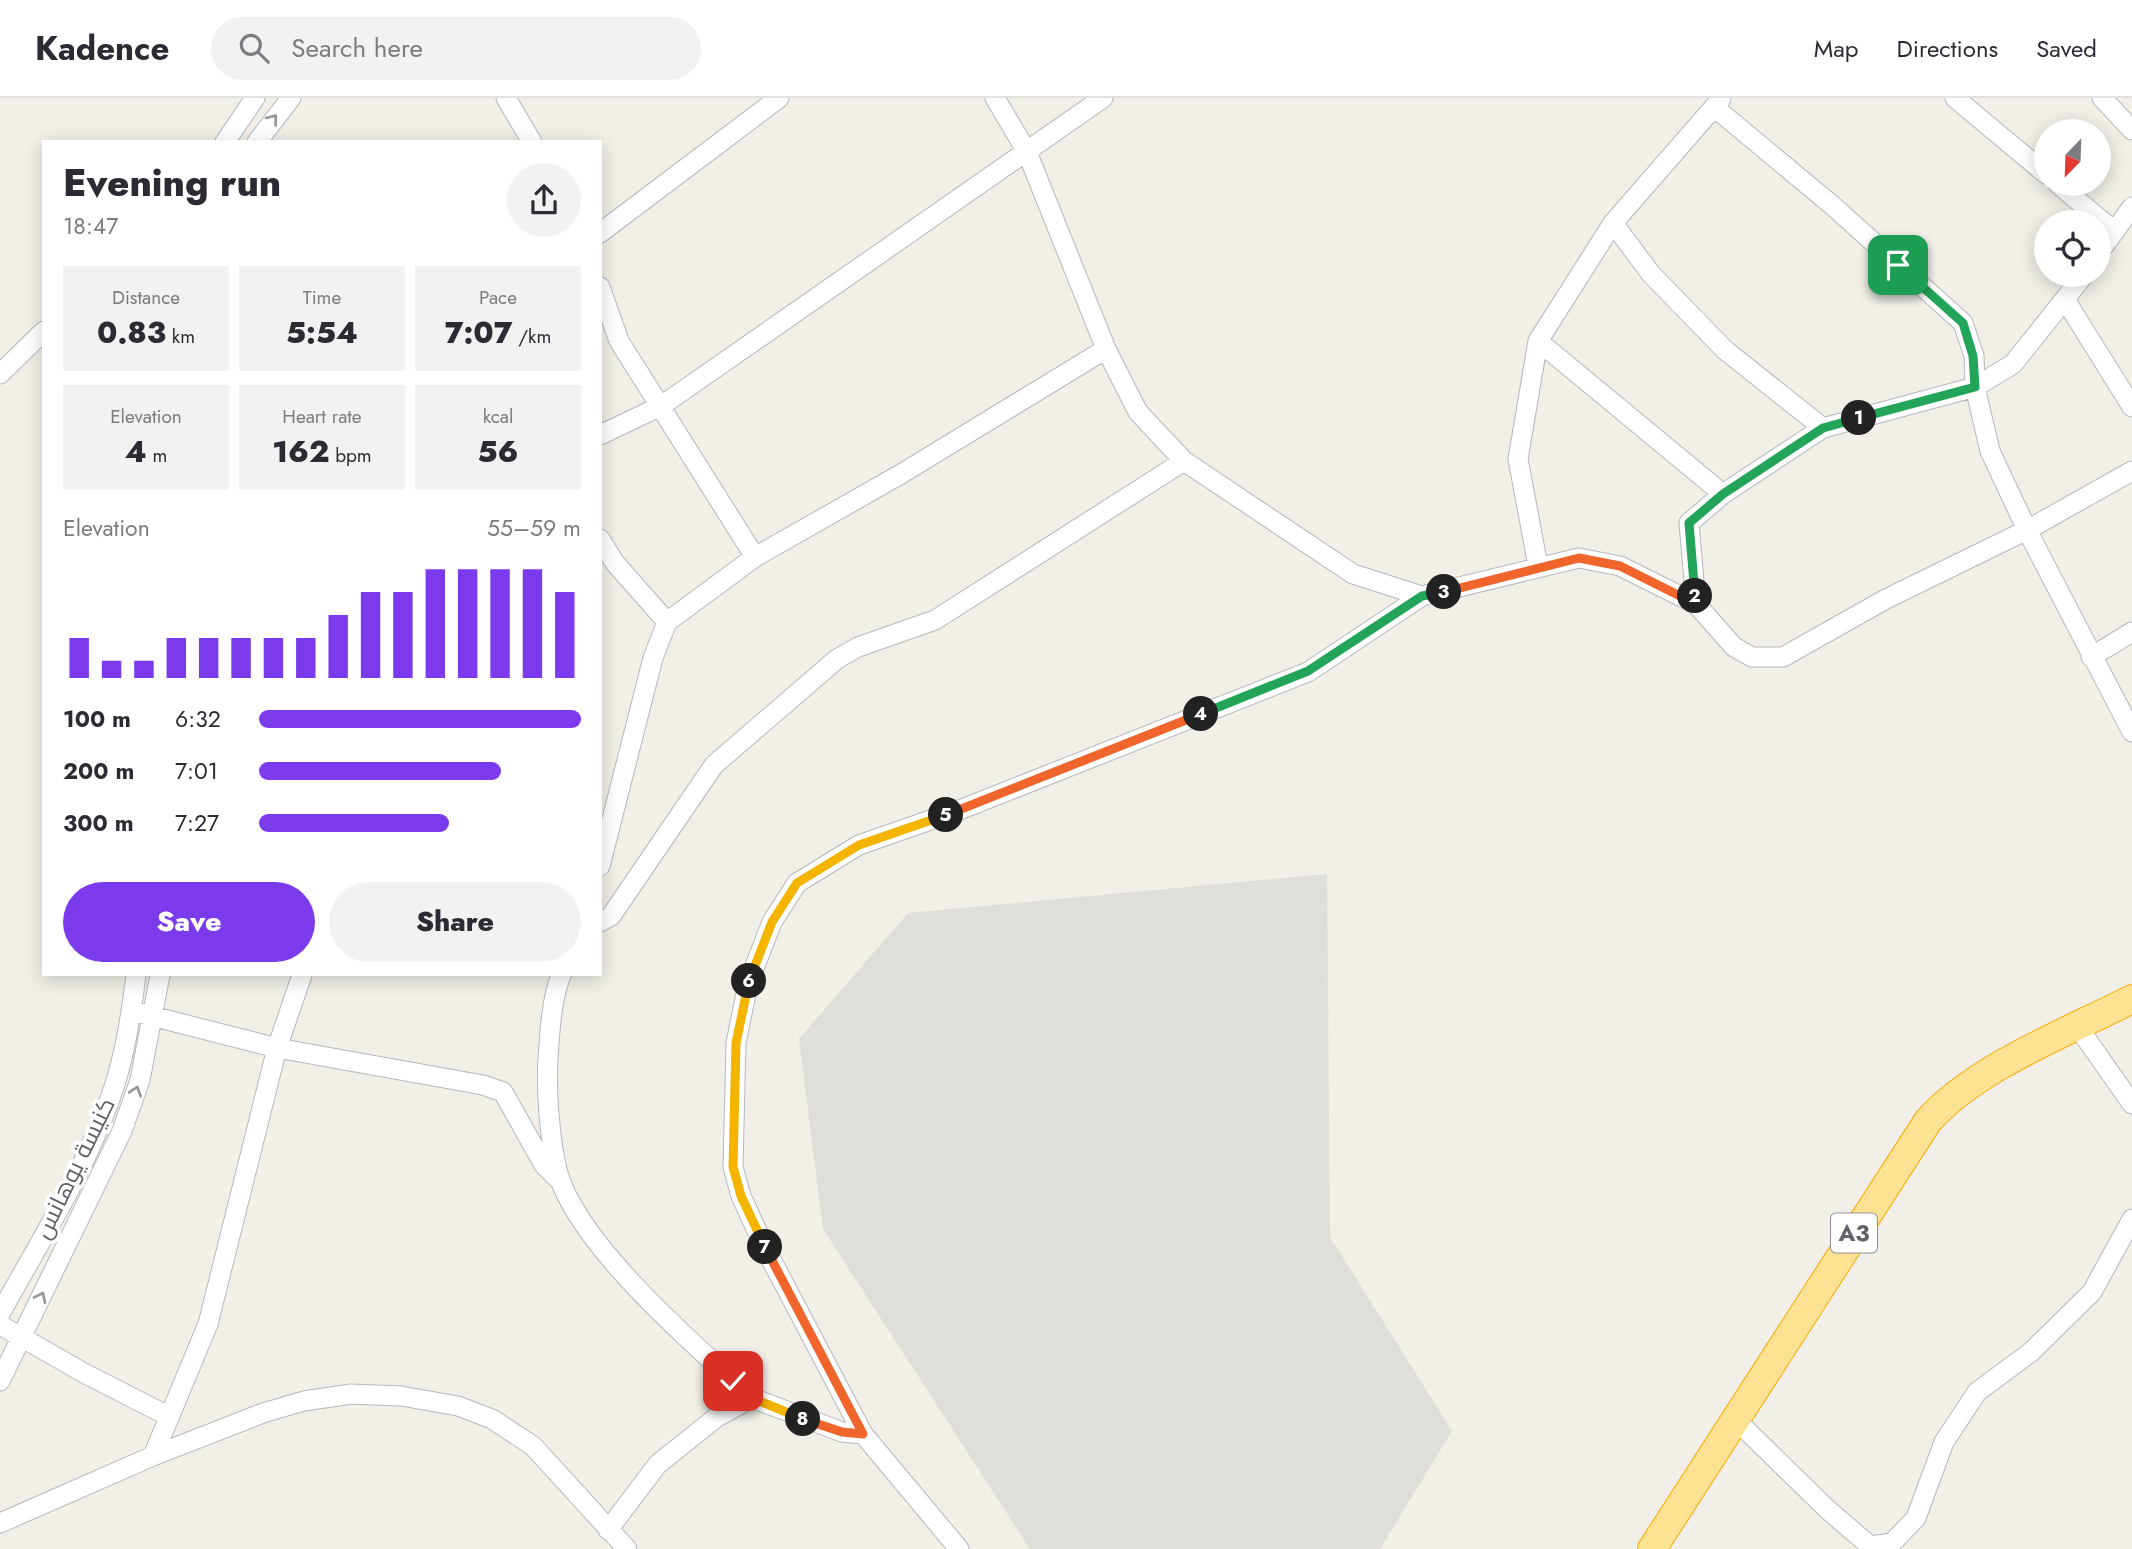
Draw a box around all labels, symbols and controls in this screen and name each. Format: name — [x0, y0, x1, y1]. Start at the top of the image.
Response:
search box — [211, 17, 701, 80]
text: Kadence — [35, 25, 169, 72]
icon: search — [235, 29, 273, 67]
text: Search here — [291, 29, 423, 67]
text: Map — [1814, 31, 1859, 66]
text: Directions — [1897, 31, 1998, 66]
text: Saved — [2036, 31, 2097, 66]
one-way arrow — [265, 114, 278, 127]
north arrow — [2034, 119, 2110, 196]
map controls — [2034, 119, 2111, 287]
text: Evening run — [63, 155, 281, 210]
button: share — [507, 163, 581, 237]
text: 18:47 — [63, 209, 118, 243]
button: locate — [2034, 210, 2111, 287]
pin — [1868, 235, 1928, 295]
icon: arrive — [1879, 246, 1917, 284]
text: Distance — [112, 284, 180, 311]
text: Time — [303, 284, 341, 311]
text: Pace — [479, 284, 517, 311]
text: 0.83 — [97, 311, 166, 354]
text: 5:54 — [286, 311, 358, 354]
text: 7:07 — [445, 311, 513, 354]
text: km — [166, 323, 195, 350]
text: /km — [513, 323, 551, 350]
pin: 1 — [1842, 400, 1876, 436]
text: Elevation — [110, 403, 182, 430]
text: Heart rate — [282, 403, 362, 430]
text: kcal — [483, 403, 513, 430]
text: 1 — [1854, 404, 1863, 431]
text: 4 — [125, 430, 147, 473]
text: 162 — [272, 430, 330, 473]
text: 56 — [478, 430, 518, 473]
text: m — [147, 442, 167, 469]
text: bpm — [330, 442, 372, 469]
text: Elevation — [63, 511, 150, 545]
text: 55–59 m — [487, 511, 581, 545]
pin: 3 — [1426, 574, 1462, 610]
text: 3 — [1438, 578, 1449, 605]
pin: 2 — [1678, 578, 1712, 614]
text: 2 — [1688, 582, 1701, 609]
pin: 4 — [1184, 696, 1218, 732]
text: 4 — [1194, 700, 1207, 727]
text: 100 m — [63, 702, 131, 736]
text: 6:32 — [175, 702, 221, 736]
text: 200 m — [63, 754, 134, 788]
text: 7:01 — [175, 754, 218, 788]
pin: 5 — [928, 798, 964, 832]
text: 5 — [939, 801, 952, 828]
text: 300 m — [63, 806, 134, 840]
text: 7:27 — [175, 806, 219, 840]
button: Save — [63, 882, 315, 962]
button: Share — [329, 882, 581, 962]
pin: 6 — [732, 964, 766, 998]
text: 6 — [742, 967, 755, 994]
one-way arrow — [128, 1085, 142, 1098]
street label: كنيسة يوهانس — [25, 1091, 123, 1245]
road number: A3 — [1831, 1214, 1877, 1252]
pin: 7 — [748, 1230, 782, 1264]
text: 7 — [759, 1233, 770, 1260]
one-way arrow — [32, 1292, 46, 1304]
pin — [703, 1351, 763, 1411]
icon: check — [714, 1362, 752, 1400]
pin: 8 — [786, 1402, 820, 1436]
text: 8 — [797, 1405, 808, 1432]

